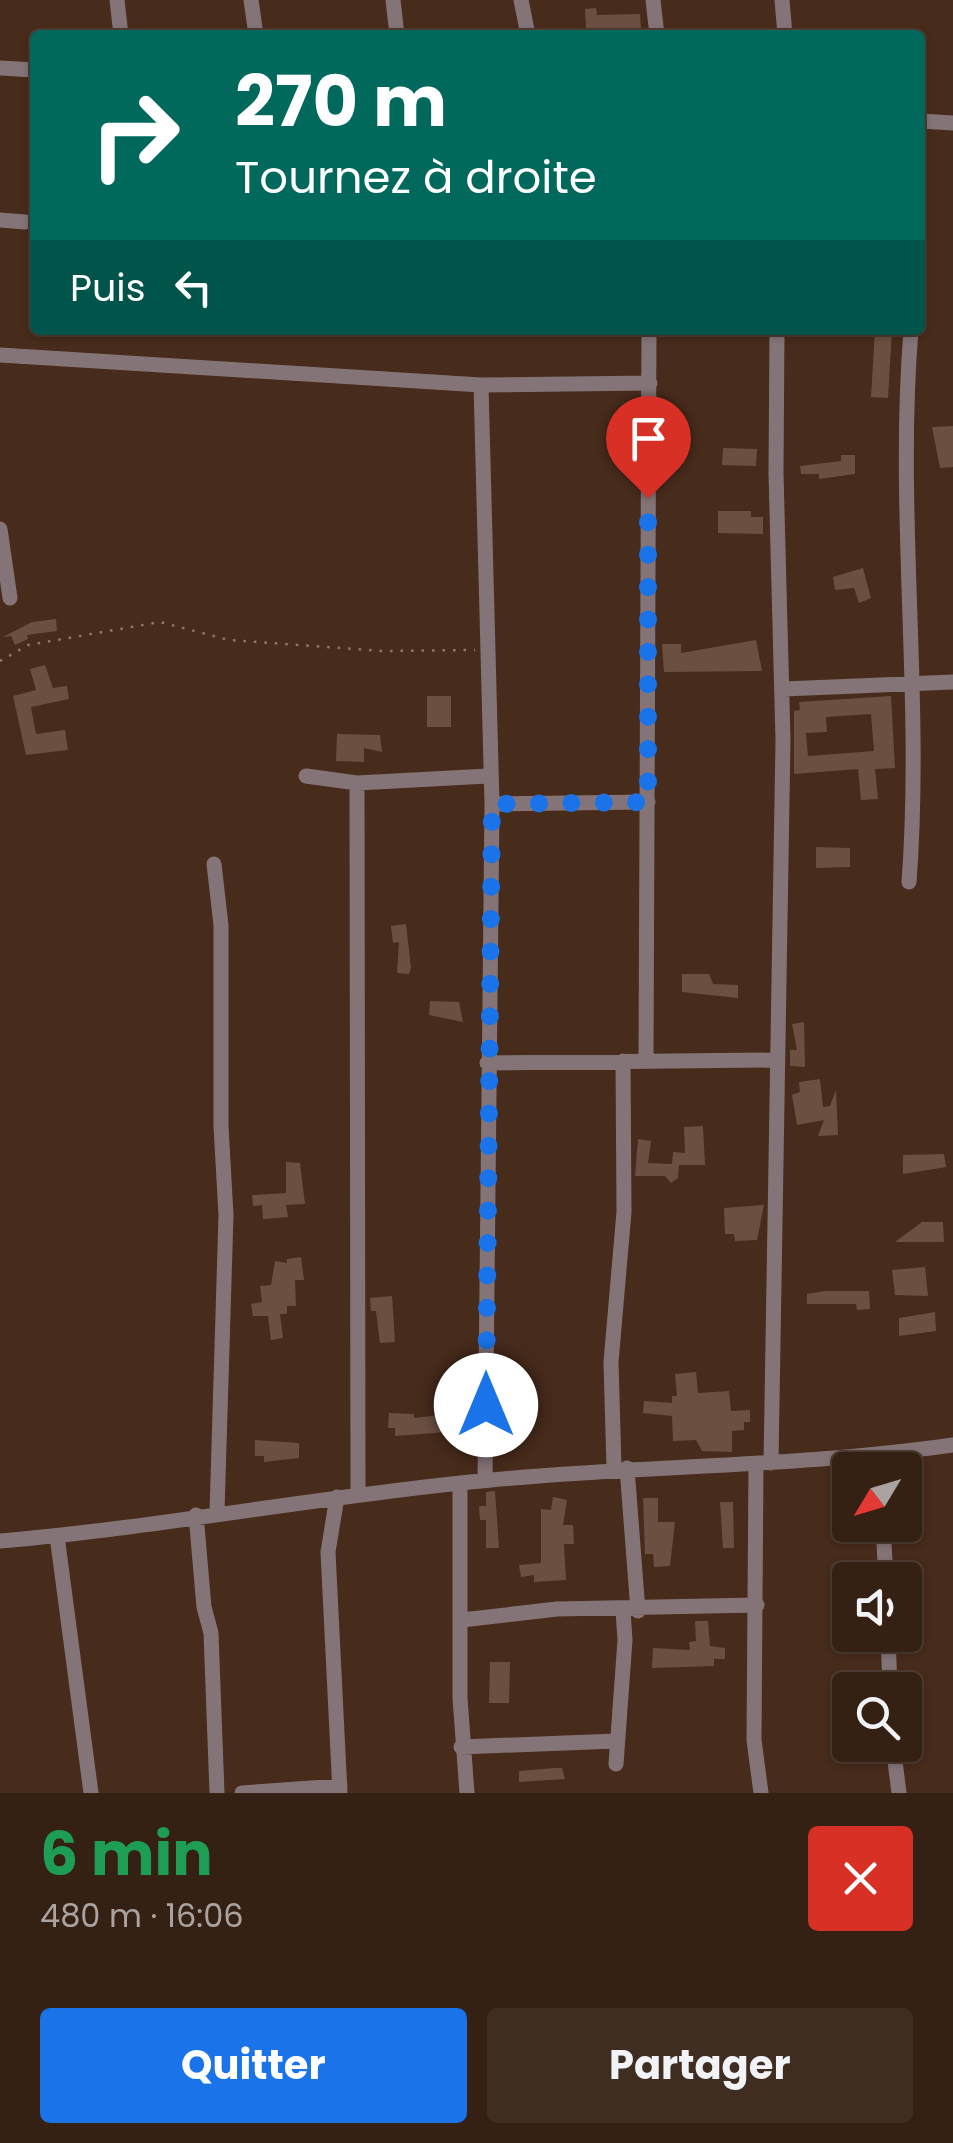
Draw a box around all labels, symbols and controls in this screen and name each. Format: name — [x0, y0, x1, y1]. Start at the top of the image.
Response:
text: 270 m — [235, 52, 447, 151]
icon: right — [70, 70, 200, 200]
text: Tournez à droite — [235, 146, 597, 209]
icon: left — [166, 260, 221, 315]
text: Puis — [70, 261, 146, 314]
pin — [606, 396, 691, 499]
icon: arrive — [621, 411, 676, 466]
position arrow — [434, 1353, 538, 1457]
north arrow — [832, 1452, 922, 1542]
map controls — [832, 1452, 922, 1762]
button: sound — [832, 1562, 922, 1652]
button: search — [832, 1672, 922, 1762]
text: 6 min — [40, 1812, 213, 1896]
button: close — [808, 1826, 913, 1931]
text: 480 m · 16:06 — [40, 1893, 244, 1938]
button: Quitter — [40, 2008, 467, 2123]
button: Partager — [487, 2008, 913, 2123]

